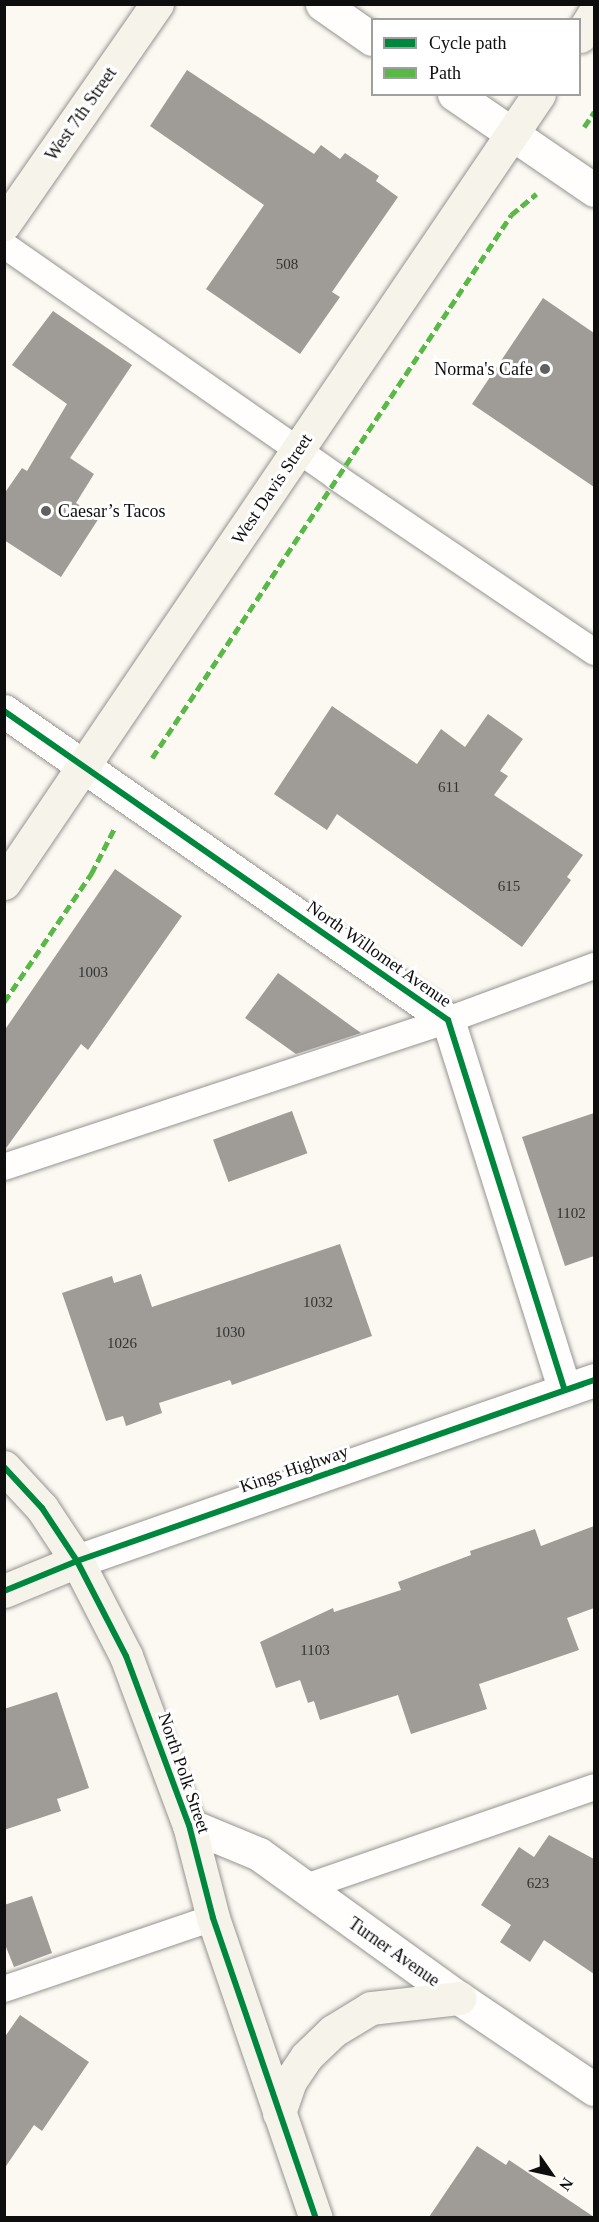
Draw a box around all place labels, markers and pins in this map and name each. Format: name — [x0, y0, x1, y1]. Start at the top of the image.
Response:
place label: Norma's Cafe — [434, 358, 533, 380]
marker: Norma's Cafe — [538, 362, 552, 376]
place label: Caesar’s Tacos — [58, 500, 166, 522]
marker: Caesar’s Tacos — [39, 504, 53, 518]

